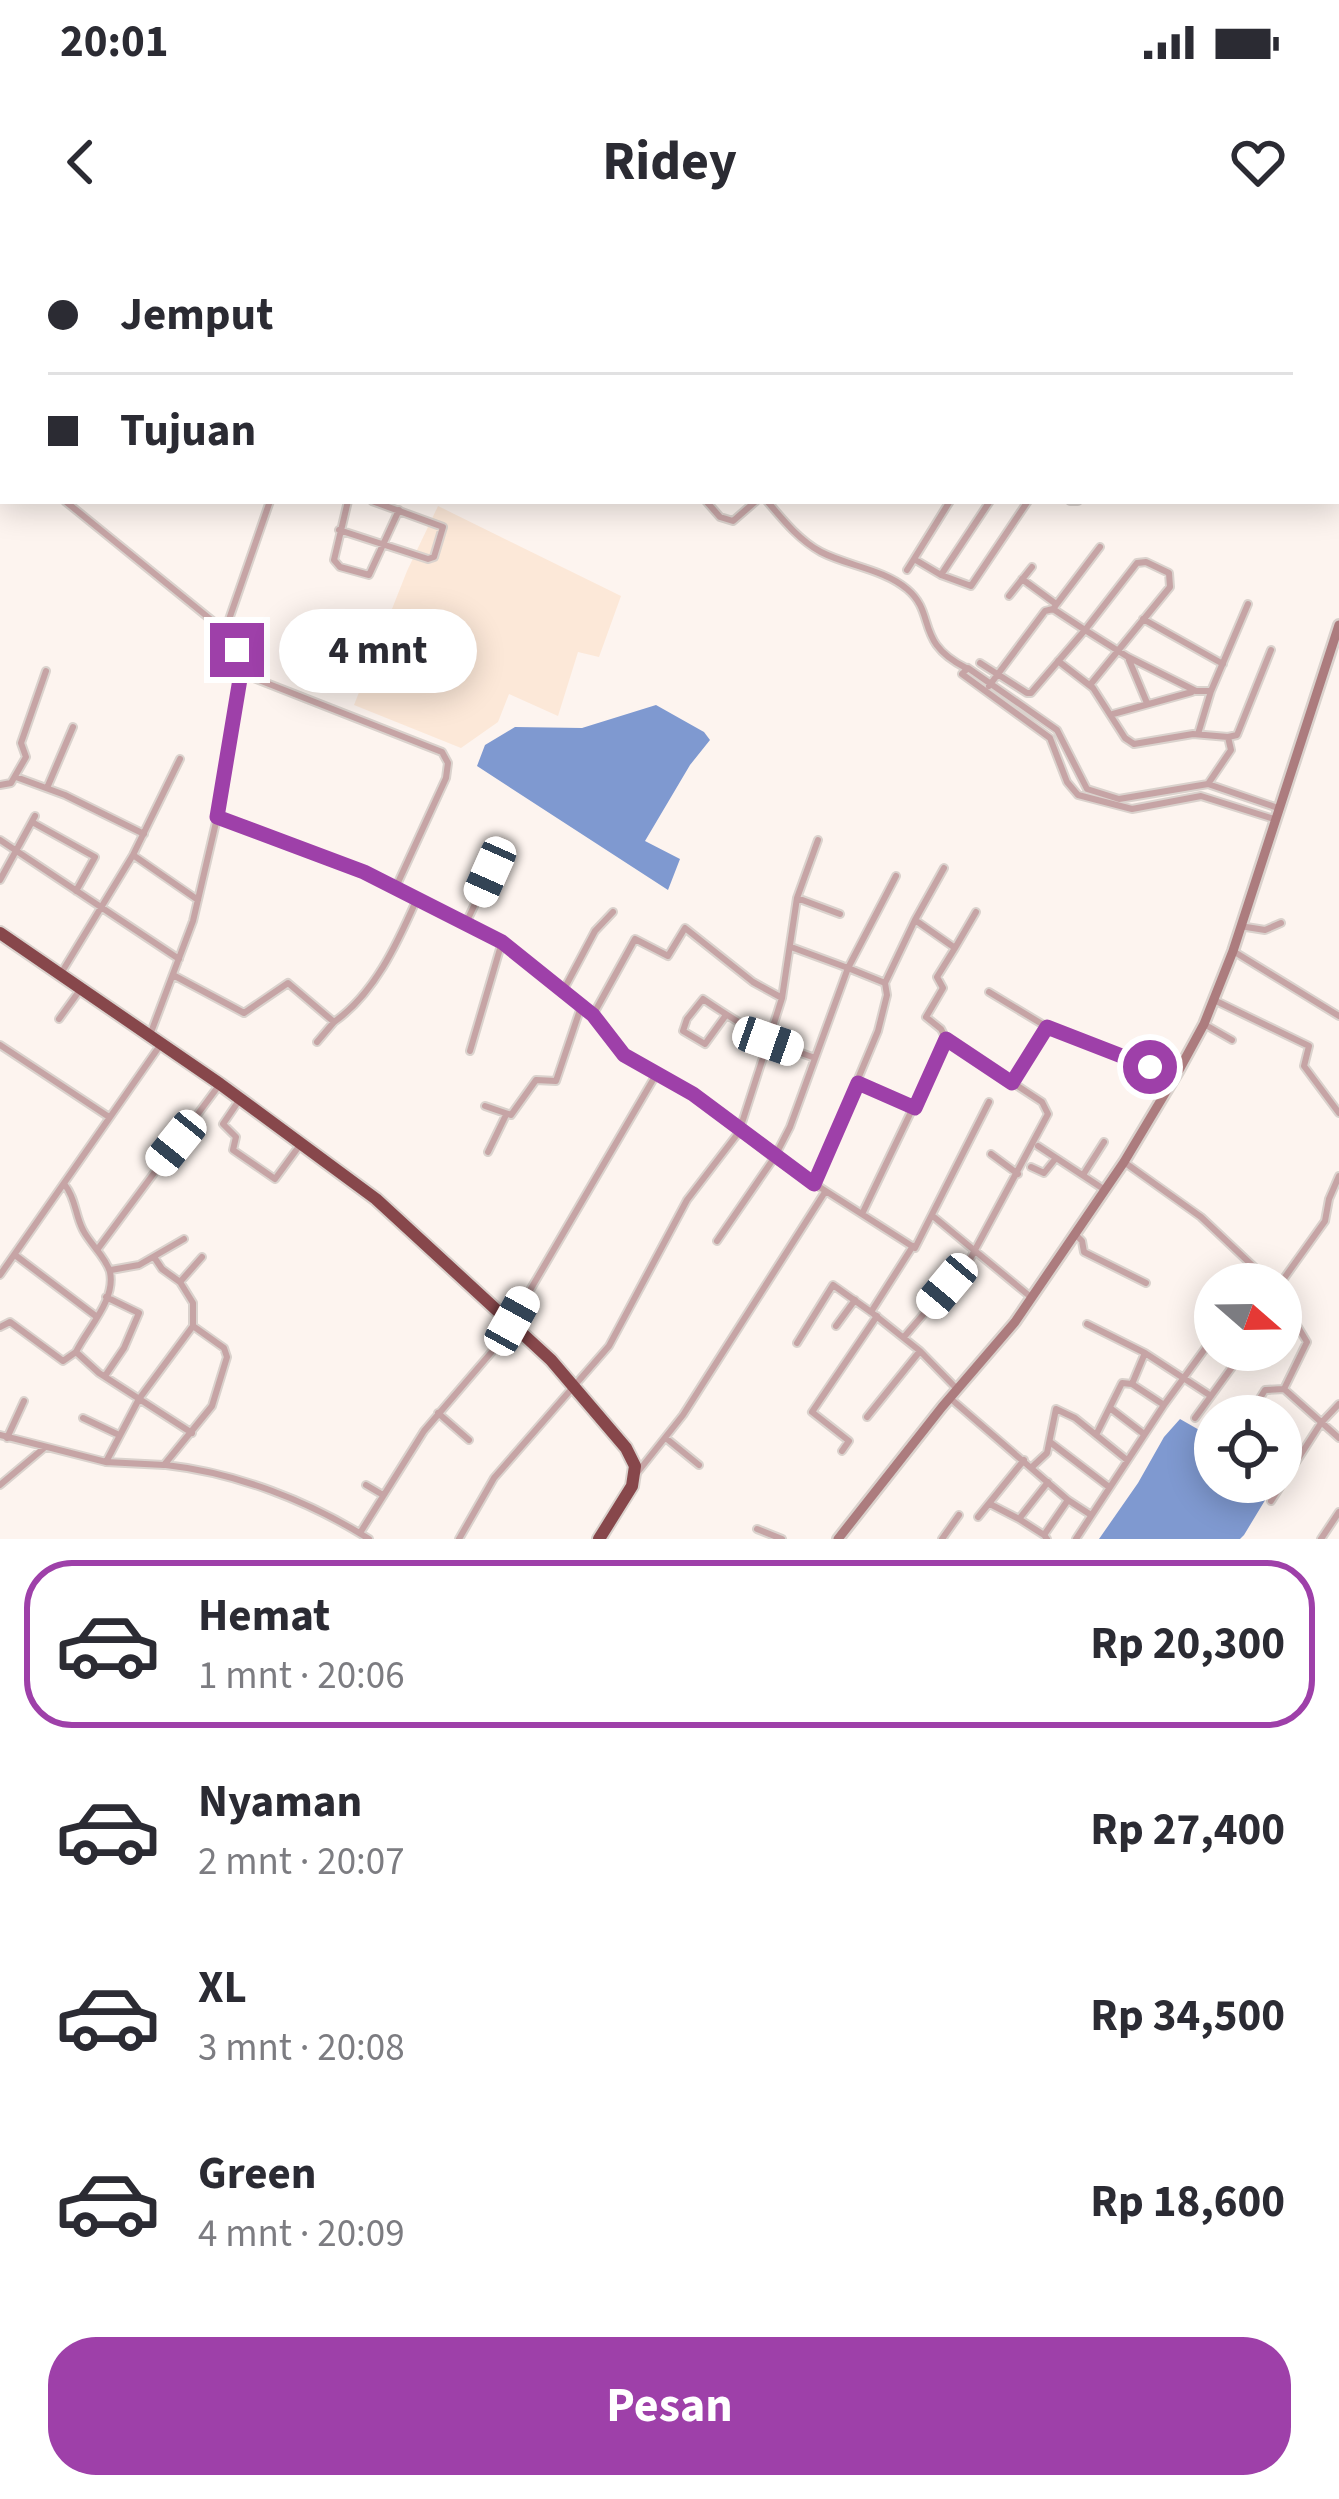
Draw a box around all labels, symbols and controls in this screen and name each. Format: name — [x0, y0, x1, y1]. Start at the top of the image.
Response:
text: 20:01 — [60, 10, 169, 74]
text: Ridey — [602, 124, 737, 201]
icon: back — [48, 129, 114, 195]
icon: heart — [1225, 129, 1291, 195]
text: Jemput — [120, 283, 273, 347]
text: Tujuan — [120, 399, 256, 463]
callout: 4 mnt — [279, 608, 477, 692]
route end — [210, 623, 264, 677]
text: 4 mnt — [328, 623, 428, 679]
car — [459, 832, 521, 912]
car — [728, 1012, 808, 1070]
route start — [1123, 1040, 1177, 1094]
car — [139, 1104, 213, 1182]
car — [910, 1247, 984, 1325]
north arrow — [1194, 1263, 1302, 1371]
map controls — [1194, 1263, 1302, 1503]
car — [479, 1281, 545, 1361]
button: locate — [1194, 1395, 1302, 1503]
text: Hemat — [198, 1584, 330, 1648]
icon: car — [54, 1590, 162, 1698]
text: Rp 20,300 — [1090, 1612, 1285, 1676]
text: 1 mnt · 20:06 — [198, 1648, 405, 1704]
text: Nyaman — [198, 1770, 362, 1834]
icon: car — [54, 1776, 162, 1884]
text: Rp 27,400 — [1090, 1798, 1285, 1862]
text: 2 mnt · 20:07 — [198, 1834, 405, 1890]
text: XL — [198, 1956, 247, 2020]
icon: car — [54, 1962, 162, 2070]
text: Rp 34,500 — [1090, 1984, 1285, 2048]
text: 3 mnt · 20:08 — [198, 2020, 405, 2076]
text: Green — [198, 2142, 317, 2206]
icon: car — [54, 2148, 162, 2256]
text: Rp 18,600 — [1090, 2170, 1285, 2234]
text: 4 mnt · 20:09 — [198, 2206, 405, 2262]
button: Pesan — [48, 2337, 1291, 2475]

